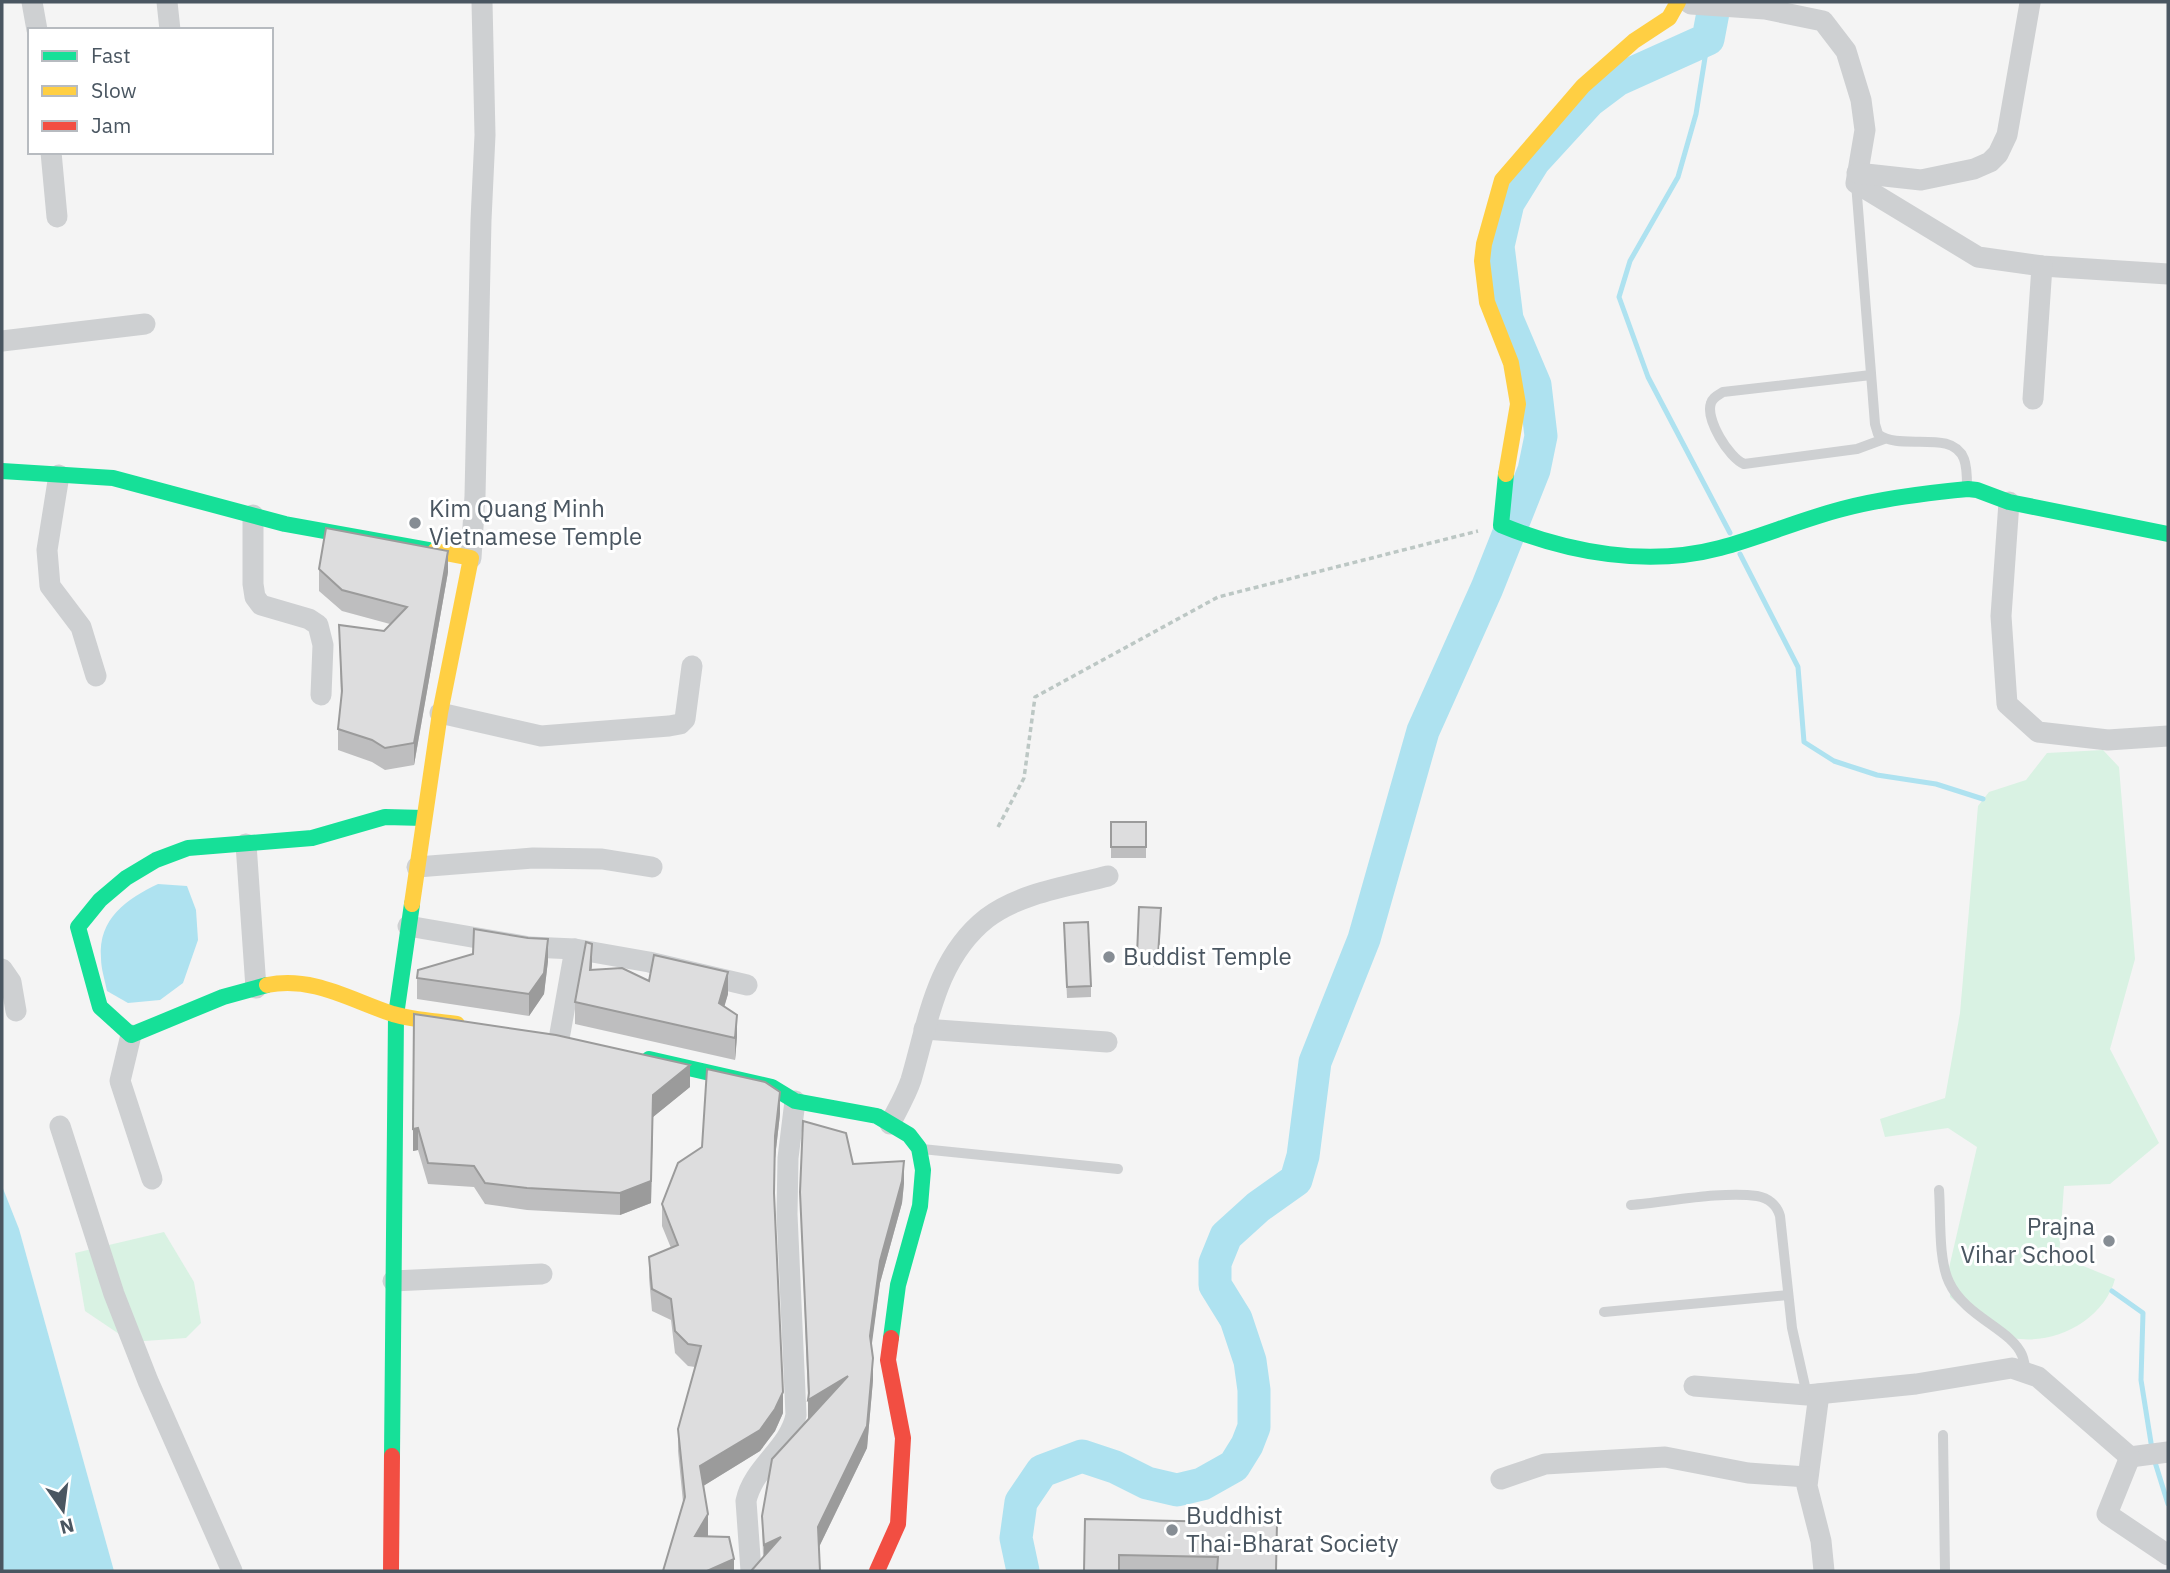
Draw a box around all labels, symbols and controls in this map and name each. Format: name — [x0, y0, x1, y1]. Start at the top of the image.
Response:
legend — [28, 28, 273, 154]
text: Fast — [91, 41, 131, 69]
text: Slow — [91, 76, 137, 104]
text: Jam — [91, 111, 131, 139]
place label: Kim Quang Minh Vietnamese Temple — [429, 492, 642, 552]
marker: Kim Quang Minh Vietnamese Temple — [407, 515, 423, 531]
place label: Buddist Temple — [1123, 940, 1292, 972]
marker: Buddist Temple — [1101, 949, 1117, 965]
place label: Prajna Vihar School — [1960, 1210, 2095, 1270]
marker: Prajna Vihar School — [2101, 1233, 2117, 1249]
north arrow — [28, 1475, 98, 1545]
place label: Buddhist Thai-Bharat Society — [1186, 1499, 1399, 1559]
text: N — [58, 1513, 77, 1540]
marker: Buddhist Thai-Bharat Society — [1164, 1522, 1180, 1538]

